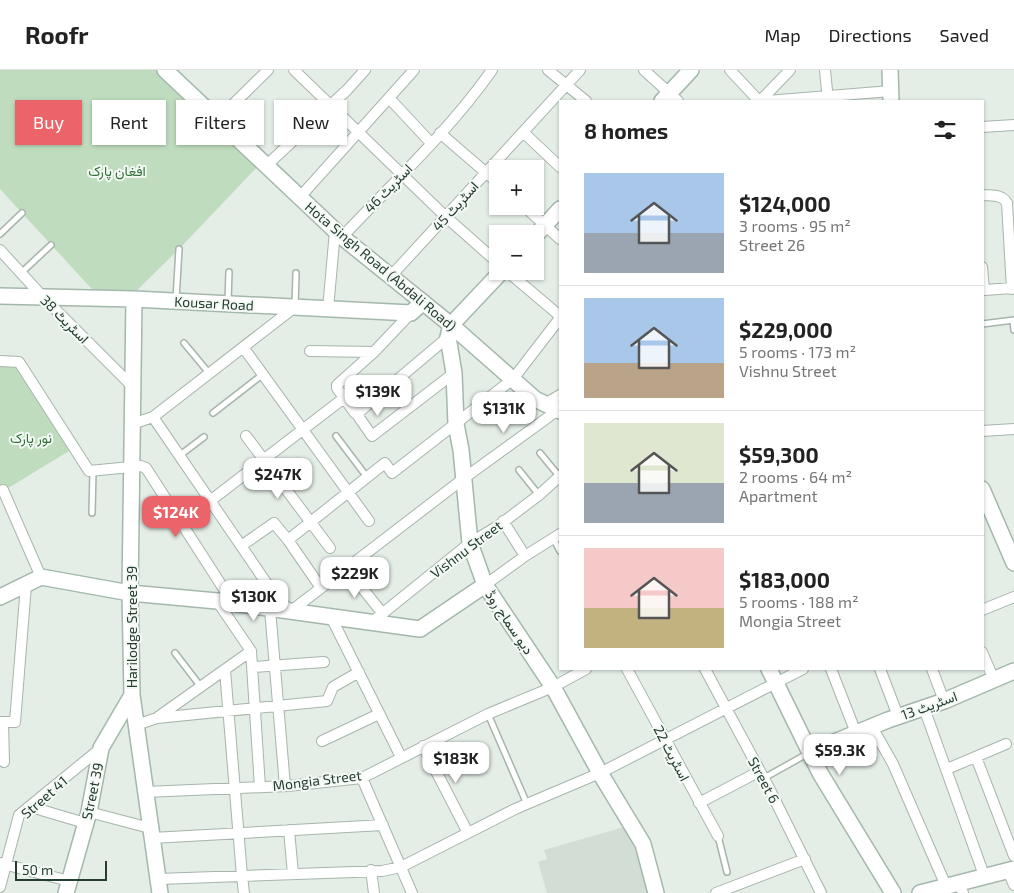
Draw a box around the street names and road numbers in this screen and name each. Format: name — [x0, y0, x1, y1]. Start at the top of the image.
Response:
street label: اسٹریٹ 46 — [361, 160, 416, 217]
street label: اسٹریٹ 45 — [428, 178, 482, 235]
street label: Hota Singh Road (Abdali Road) — [302, 198, 460, 334]
street label: اسٹریٹ 38 — [37, 291, 93, 347]
street label: Kousar Road — [174, 292, 254, 314]
street label: Vishnu Street — [427, 517, 505, 581]
street label: Harilodge Street 39 — [123, 566, 140, 688]
street label: دیو سماج روڈ — [480, 587, 538, 659]
street label: اسٹریٹ 13 — [899, 687, 960, 724]
street label: اسٹریٹ 22 — [649, 722, 694, 784]
street label: Street 6 — [745, 754, 783, 806]
street label: Street 39 — [78, 761, 106, 821]
street label: Mongia Street — [272, 766, 362, 794]
street label: Street 41 — [17, 772, 71, 822]

